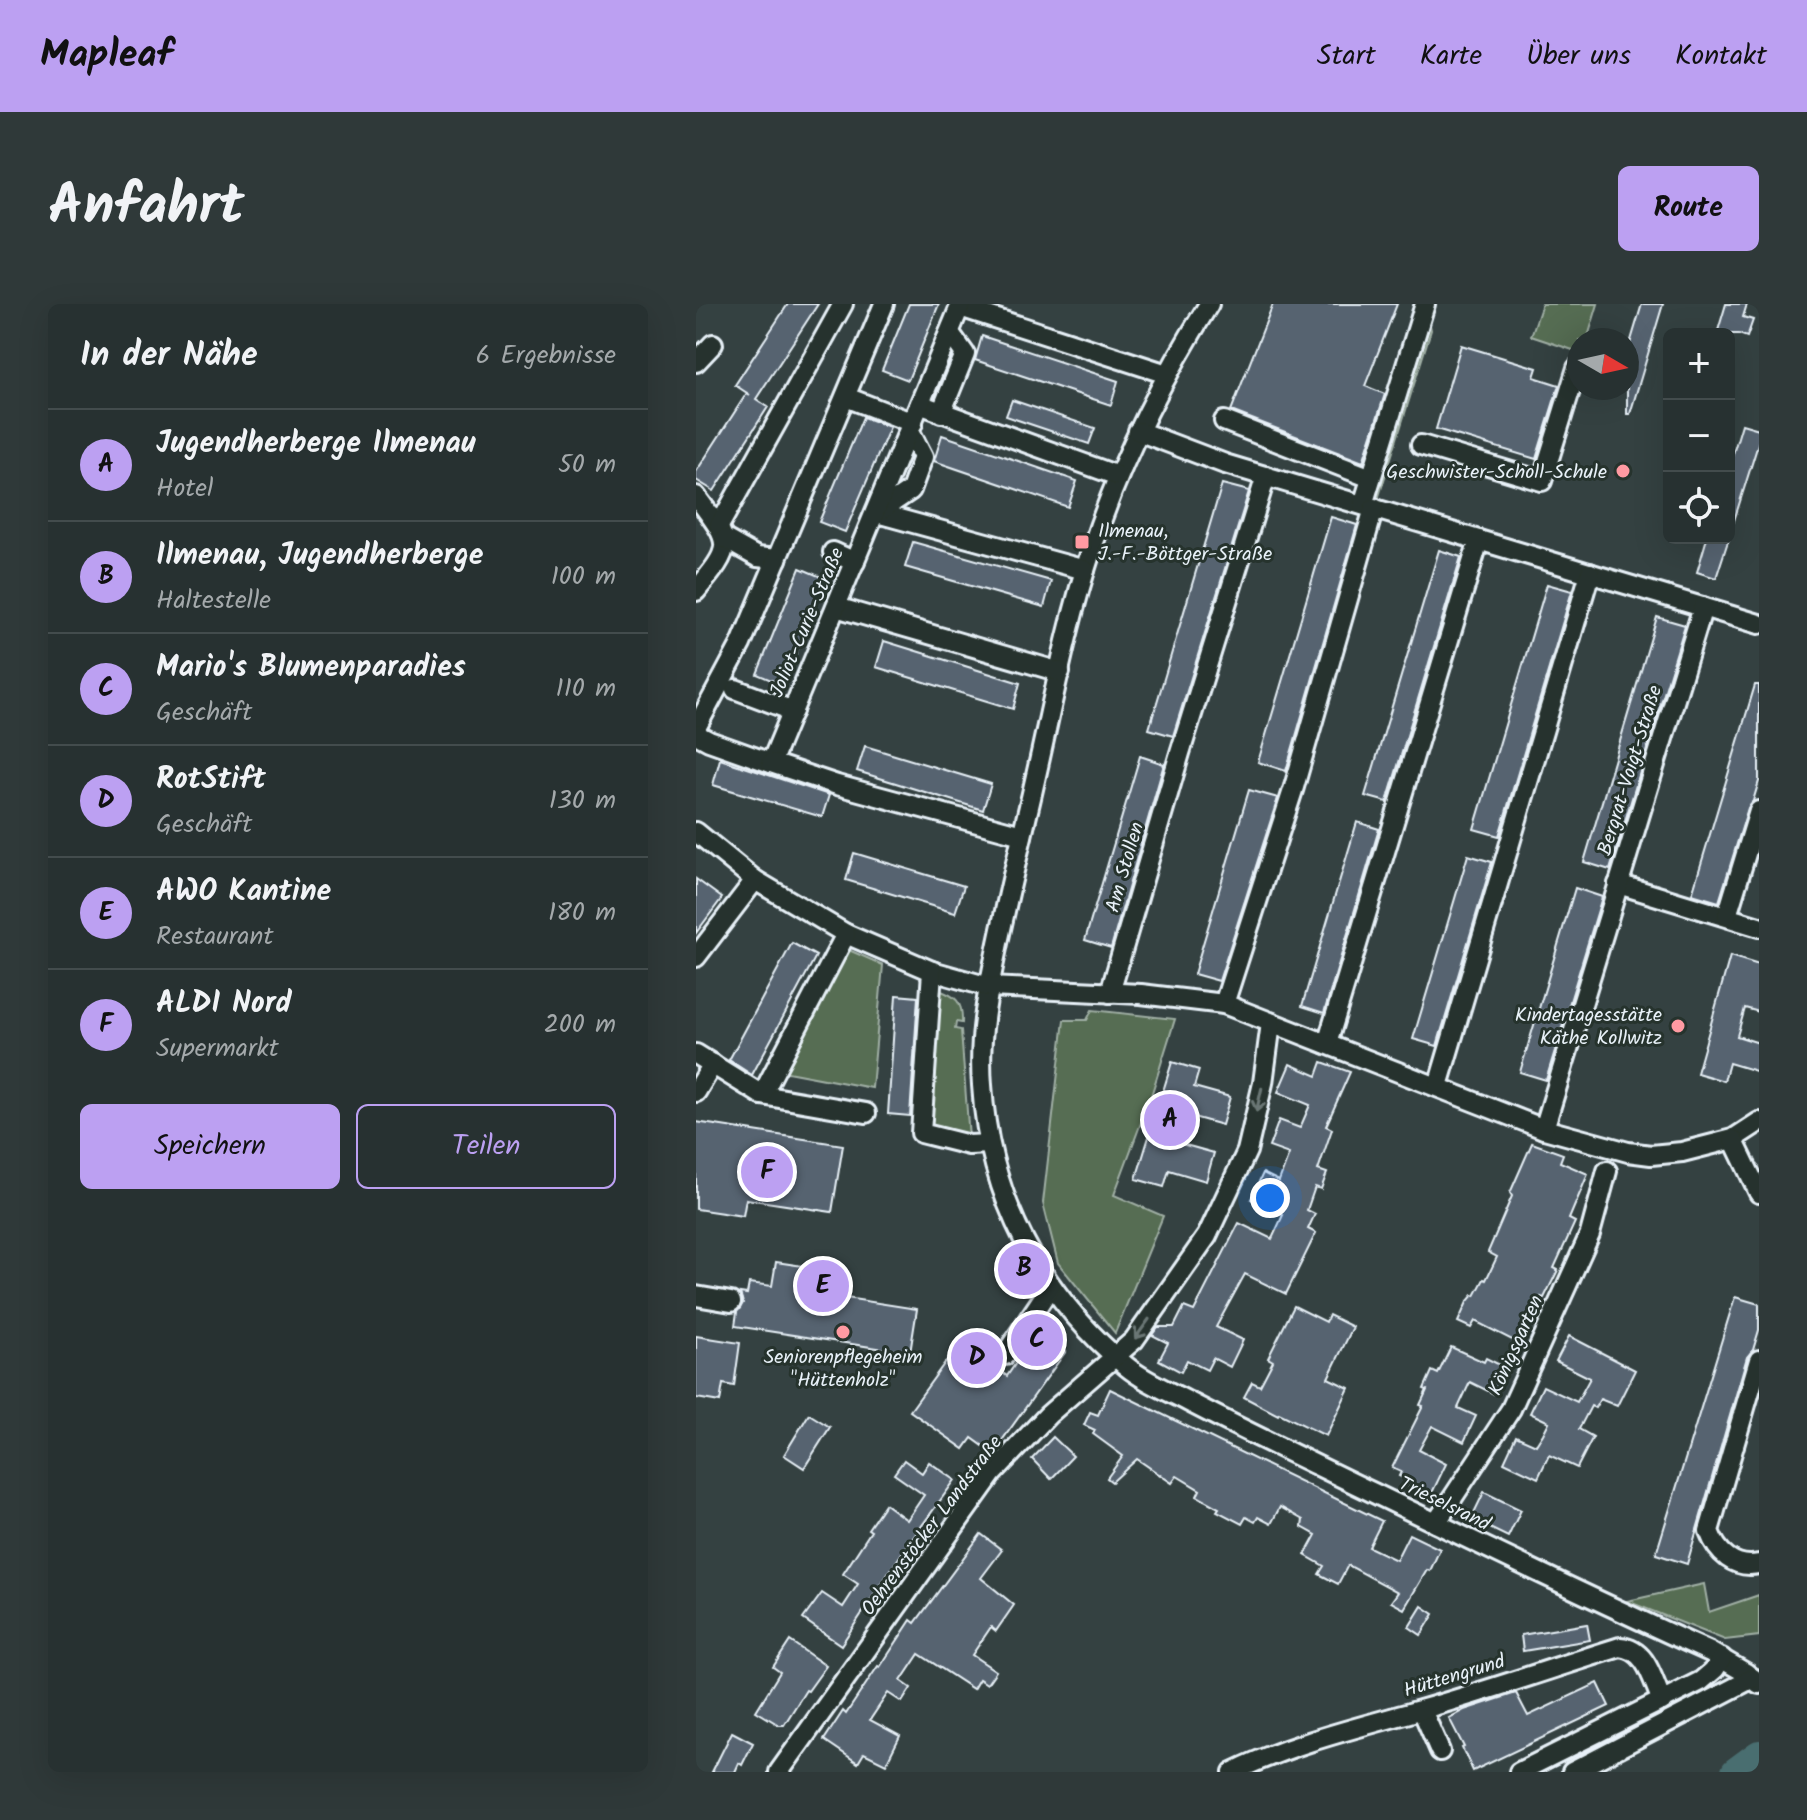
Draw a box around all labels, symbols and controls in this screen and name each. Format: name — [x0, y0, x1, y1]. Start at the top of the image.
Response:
text: Mapleaf — [40, 26, 173, 86]
text: Start — [1317, 34, 1376, 79]
text: Karte — [1420, 34, 1482, 79]
text: Über uns — [1526, 34, 1631, 79]
text: Kontakt — [1675, 34, 1767, 79]
text: Anfahrt — [48, 163, 244, 253]
button: Route — [1618, 166, 1759, 251]
north arrow — [1567, 328, 1639, 400]
map controls — [1663, 328, 1735, 544]
button: + — [1663, 328, 1735, 400]
text: In der Nähe — [80, 329, 258, 383]
text: 6 Ergebnisse — [476, 335, 616, 377]
button: − — [1663, 400, 1735, 472]
text: Jugendherberge Ilmenau — [156, 420, 476, 468]
text: A — [98, 444, 114, 486]
text: 50 m — [558, 444, 616, 486]
place label: Geschwister-Scholl-Schule — [1386, 457, 1607, 489]
marker: Geschwister-Scholl-Schule — [1614, 462, 1632, 480]
text: Hotel — [156, 468, 213, 510]
button: locate — [1663, 472, 1735, 544]
place label: Ilmenau, J.-F.-Böttger-Straße — [1098, 516, 1272, 571]
text: Ilmenau, Jugendherberge — [156, 532, 483, 580]
marker: Ilmenau, J.-F.-Böttger-Straße — [1073, 533, 1091, 551]
street label: Joliot-Curie-Straße — [762, 543, 854, 703]
text: B — [98, 556, 114, 598]
text: 100 m — [551, 556, 616, 598]
text: Haltestelle — [156, 580, 271, 622]
text: Mario's Blumenparadies — [156, 644, 466, 692]
text: C — [98, 668, 114, 710]
text: 110 m — [556, 668, 616, 710]
street label: Bergrat-Voigt-Straße — [1590, 681, 1672, 860]
text: Geschäft — [156, 692, 252, 734]
text: RotStift — [156, 756, 266, 804]
text: D — [97, 780, 115, 822]
text: 130 m — [549, 780, 616, 822]
text: Geschäft — [156, 804, 252, 846]
street label: Am Stollen — [1098, 818, 1154, 917]
text: AWO Kantine — [156, 868, 331, 916]
text: E — [99, 892, 113, 934]
text: 180 m — [548, 892, 616, 934]
text: Restaurant — [156, 916, 273, 958]
text: ALDI Nord — [156, 980, 292, 1028]
place label: Kindertagesstätte Käthe Kollwitz — [1515, 1000, 1662, 1055]
text: F — [99, 1004, 113, 1046]
text: 200 m — [544, 1004, 616, 1046]
marker: Kindertagesstätte Käthe Kollwitz — [1669, 1017, 1687, 1035]
text: Supermarkt — [156, 1028, 279, 1070]
one-way arrow — [1251, 1086, 1266, 1112]
pin: A — [1144, 1090, 1196, 1150]
button: Speichern — [80, 1104, 340, 1189]
button: Teilen — [356, 1104, 616, 1189]
pin: F — [741, 1142, 793, 1202]
your location — [1250, 1178, 1290, 1218]
pin: B — [998, 1239, 1050, 1299]
pin: E — [797, 1256, 849, 1316]
street label: Königsgarten — [1480, 1290, 1553, 1401]
pin: C — [1011, 1310, 1063, 1370]
one-way arrow — [1134, 1318, 1151, 1339]
marker: Seniorenpflegeheim "Hüttenholz" — [834, 1323, 852, 1341]
pin: D — [951, 1328, 1003, 1388]
place label: Seniorenpflegeheim "Hüttenholz" — [764, 1342, 922, 1397]
street label: Oehrenstöcker Landstraße — [854, 1429, 1011, 1623]
street label: Trieselsrand — [1393, 1469, 1496, 1541]
street label: Hüttengrund — [1400, 1646, 1510, 1707]

